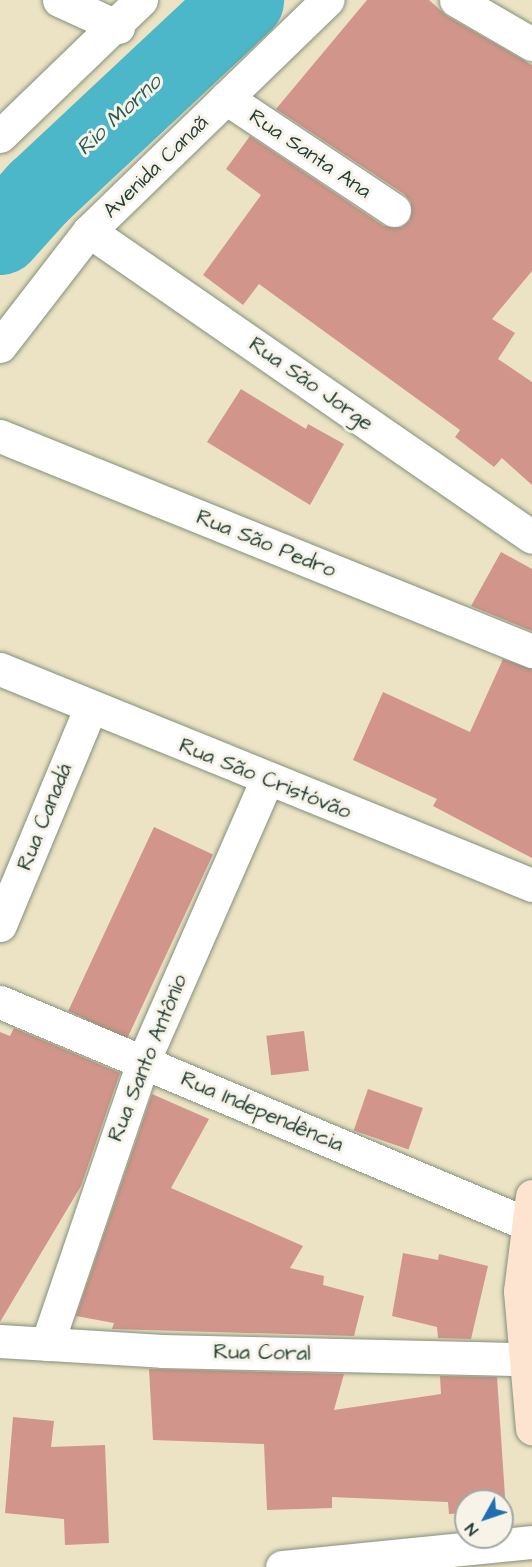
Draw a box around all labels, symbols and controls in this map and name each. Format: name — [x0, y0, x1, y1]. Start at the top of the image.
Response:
water label: Rio Morno — [71, 69, 167, 161]
street label: Rua Santa Ana — [244, 104, 376, 204]
street label: Avenida Canaã — [98, 110, 214, 224]
street label: Rua São Jorge — [244, 332, 378, 436]
street label: Rua São Pedro — [193, 505, 339, 583]
street label: Rua São Cristóvão — [175, 733, 355, 825]
street label: Rua Canadá — [12, 760, 78, 874]
street label: Rua Santo Antônio — [103, 971, 193, 1145]
street label: Rua Independência — [177, 1066, 347, 1158]
street label: Rua Coral — [213, 1340, 311, 1366]
north arrow — [454, 1489, 514, 1549]
text: N — [460, 1518, 483, 1540]

